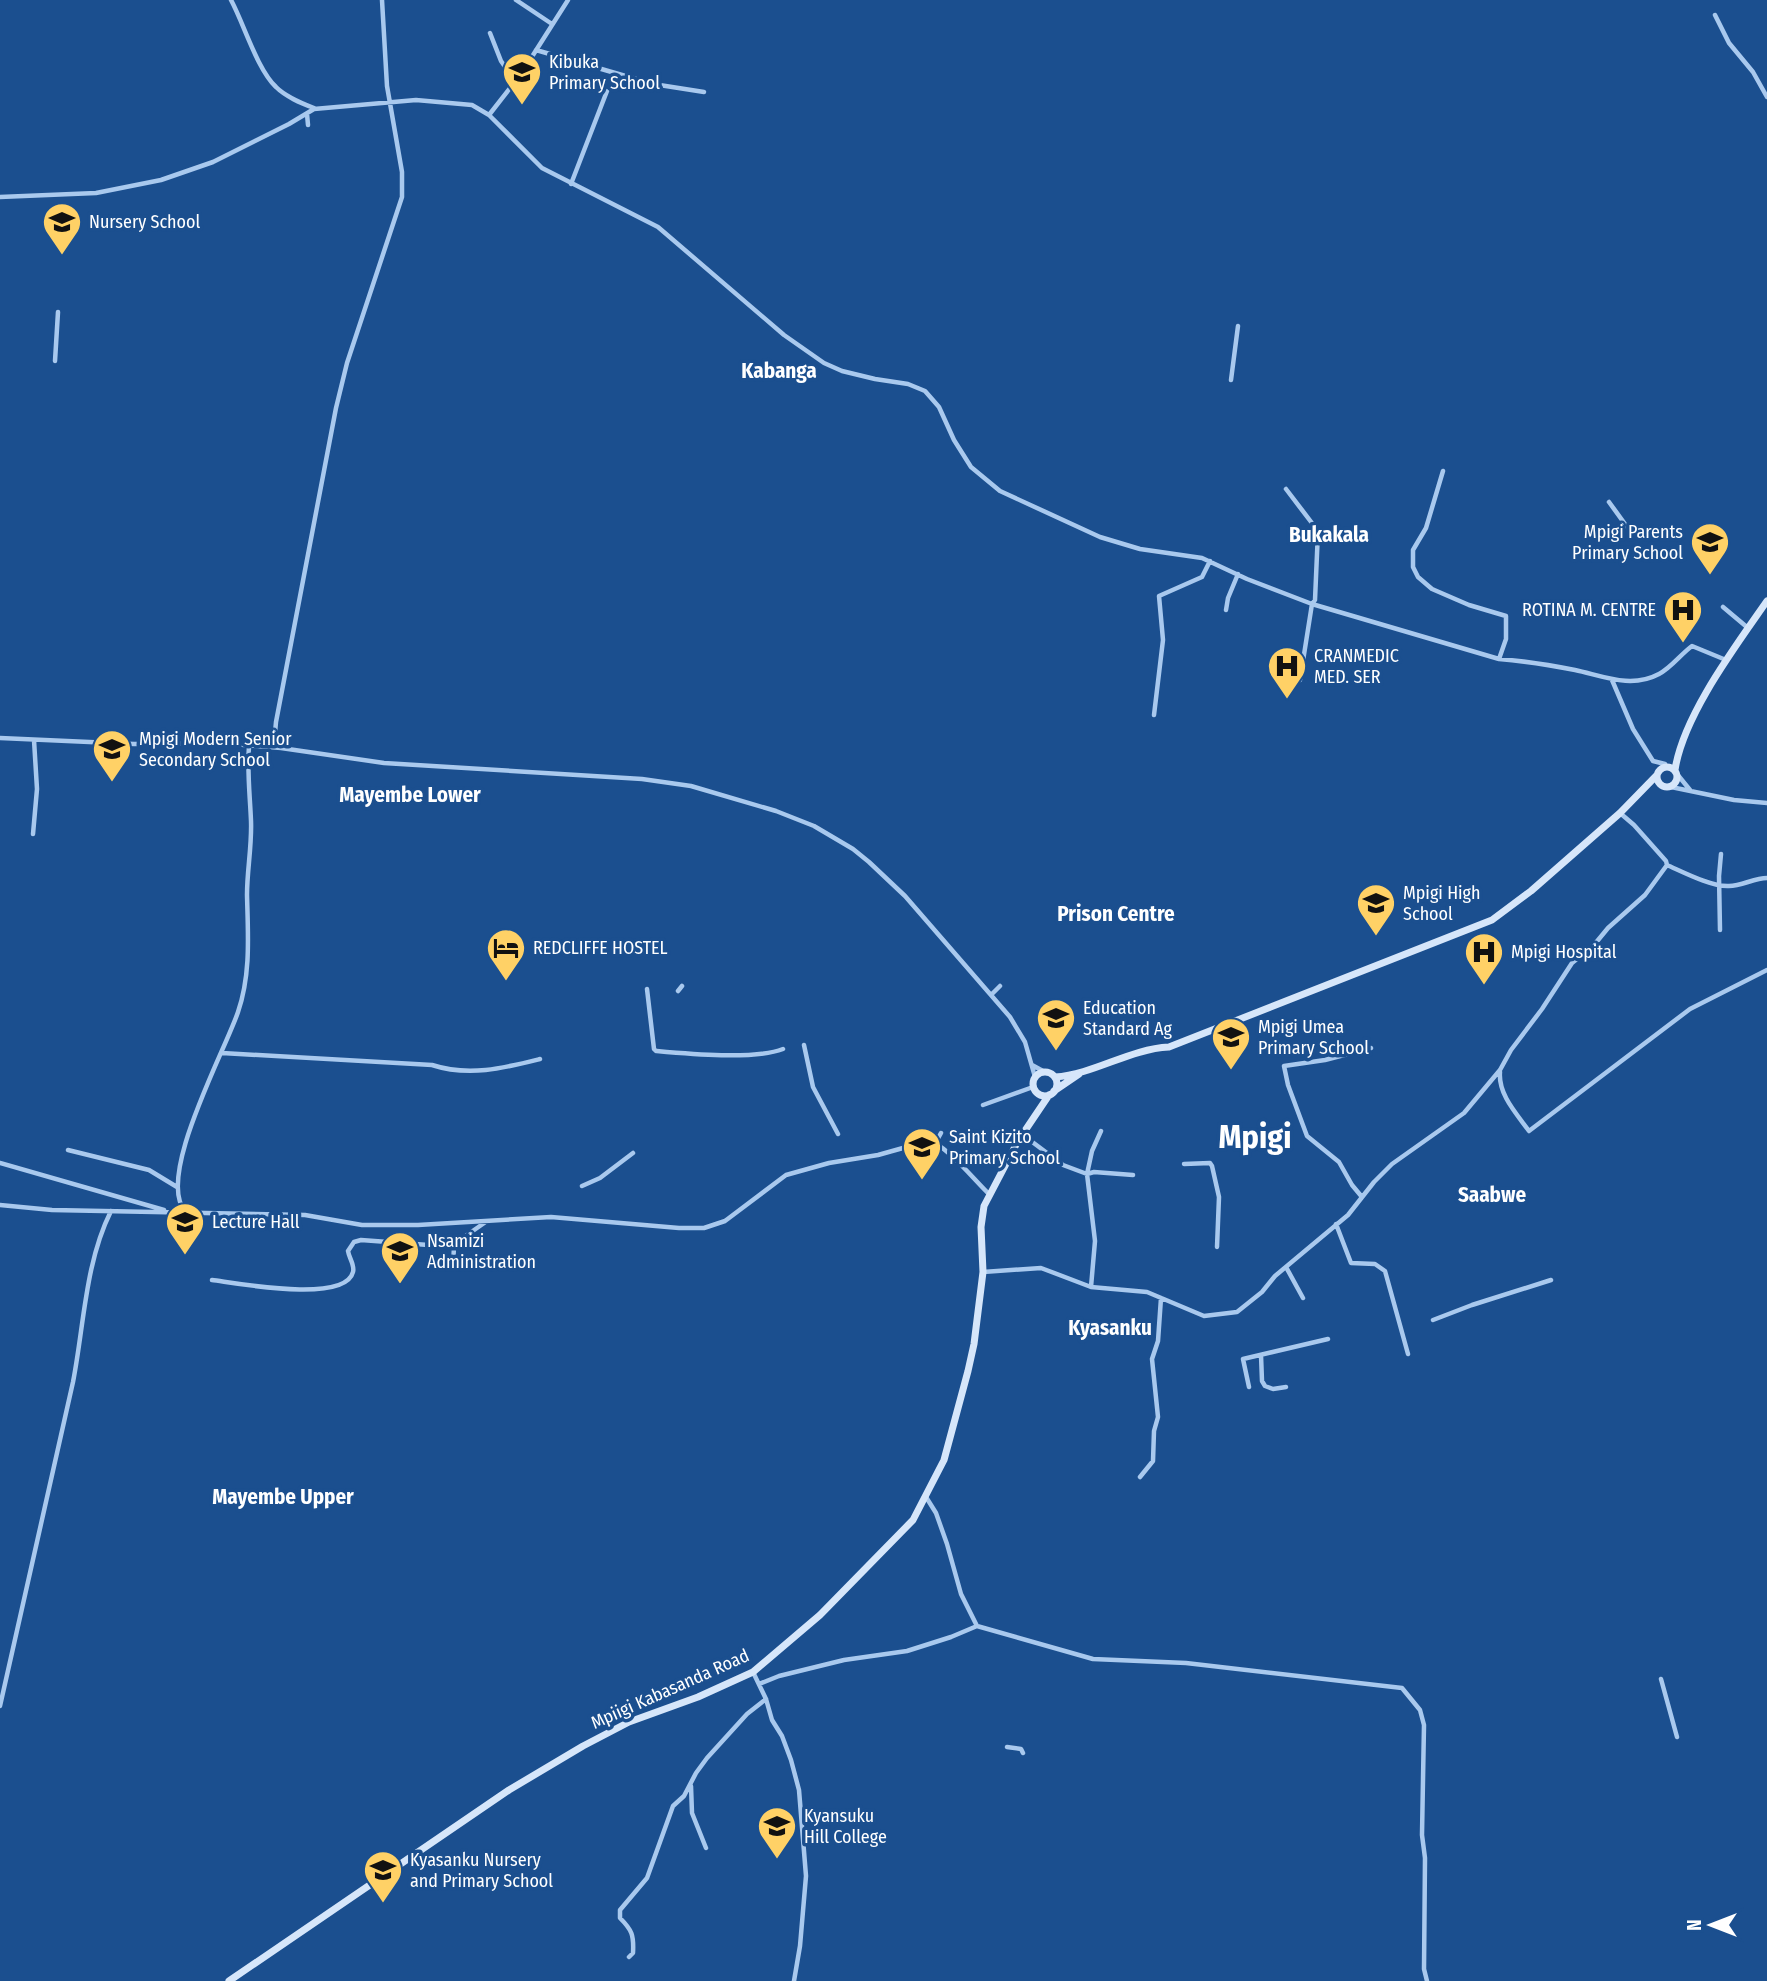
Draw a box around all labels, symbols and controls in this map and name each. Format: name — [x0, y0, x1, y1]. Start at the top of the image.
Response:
school or university icon: Kibuka Primary School — [501, 51, 543, 106]
place label: Kibuka Primary School — [549, 51, 660, 94]
school or university icon: Nursery School — [41, 201, 83, 256]
place label: Nursery School — [89, 211, 201, 233]
district label: Kabanga — [741, 358, 817, 384]
place label: Mpigi Parents Primary School — [1572, 521, 1683, 564]
school or university icon: Mpigi Parents Primary School — [1689, 521, 1731, 576]
district label: Bukakala — [1289, 522, 1369, 548]
hospital icon: ROTINA M. CENTRE — [1662, 589, 1704, 644]
place label: ROTINA M. CENTRE — [1522, 599, 1656, 621]
hospital icon: CRANMEDIC MED. SER — [1266, 645, 1308, 700]
place label: CRANMEDIC MED. SER — [1314, 645, 1399, 688]
school or university icon: Mpigi Modern Senior Secondary School — [91, 728, 133, 783]
place label: Mpigi Modern Senior Secondary School — [139, 728, 292, 771]
district label: Mayembe Lower — [339, 782, 481, 808]
school or university icon: Mpigi High School — [1355, 882, 1397, 937]
place label: Mpigi High School — [1403, 882, 1481, 925]
district label: Prison Centre — [1057, 901, 1175, 927]
hotel icon: REDCLIFFE HOSTEL — [485, 927, 527, 982]
hospital icon: Mpigi Hospital — [1463, 931, 1505, 986]
place label: REDCLIFFE HOSTEL — [533, 937, 668, 959]
place label: Mpigi Hospital — [1511, 941, 1617, 963]
school or university icon: Education Standard Ag — [1035, 997, 1077, 1052]
place label: Education Standard Ag — [1083, 997, 1173, 1040]
school or university icon: Mpigi Umea Primary School — [1210, 1016, 1252, 1071]
place label: Mpigi Umea Primary School — [1258, 1016, 1369, 1059]
district label: Mpigi — [1219, 1118, 1291, 1156]
school or university icon: Saint Kizito Primary School — [901, 1126, 943, 1181]
place label: Saint Kizito Primary School — [949, 1126, 1060, 1169]
district label: Saabwe — [1458, 1182, 1526, 1208]
school or university icon: Lecture Hall — [164, 1201, 206, 1256]
place label: Lecture Hall — [212, 1211, 300, 1233]
school or university icon: Nsamizi Administration — [379, 1230, 421, 1285]
place label: Nsamizi Administration — [427, 1230, 536, 1273]
district label: Kyasanku — [1068, 1315, 1152, 1341]
district label: Mayembe Upper — [212, 1484, 354, 1510]
street label: Mpiigi Kabasanda Road — [587, 1644, 753, 1734]
school or university icon: Kyansuku Hill College — [756, 1805, 798, 1860]
place label: Kyansuku Hill College — [804, 1805, 887, 1848]
school or university icon: Kyasanku Nursery and Primary School — [362, 1849, 404, 1904]
place label: Kyasanku Nursery and Primary School — [410, 1849, 553, 1892]
north arrow — [1676, 1890, 1746, 1960]
text: N — [1683, 1919, 1706, 1931]

